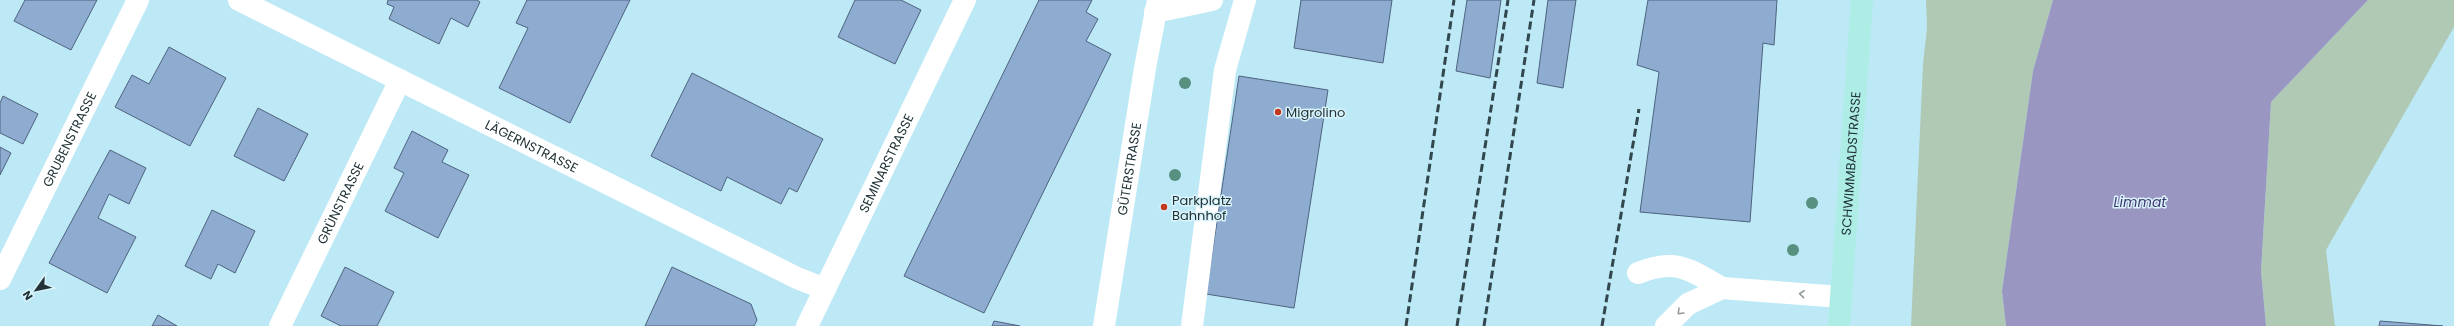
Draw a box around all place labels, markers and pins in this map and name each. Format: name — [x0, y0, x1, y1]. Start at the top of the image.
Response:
place label: Migrolino — [1286, 103, 1345, 122]
marker: Migrolino — [1273, 107, 1283, 117]
place label: Parkplatz Bahnhof — [1172, 191, 1231, 225]
marker: Parkplatz Bahnhof — [1159, 202, 1169, 212]

